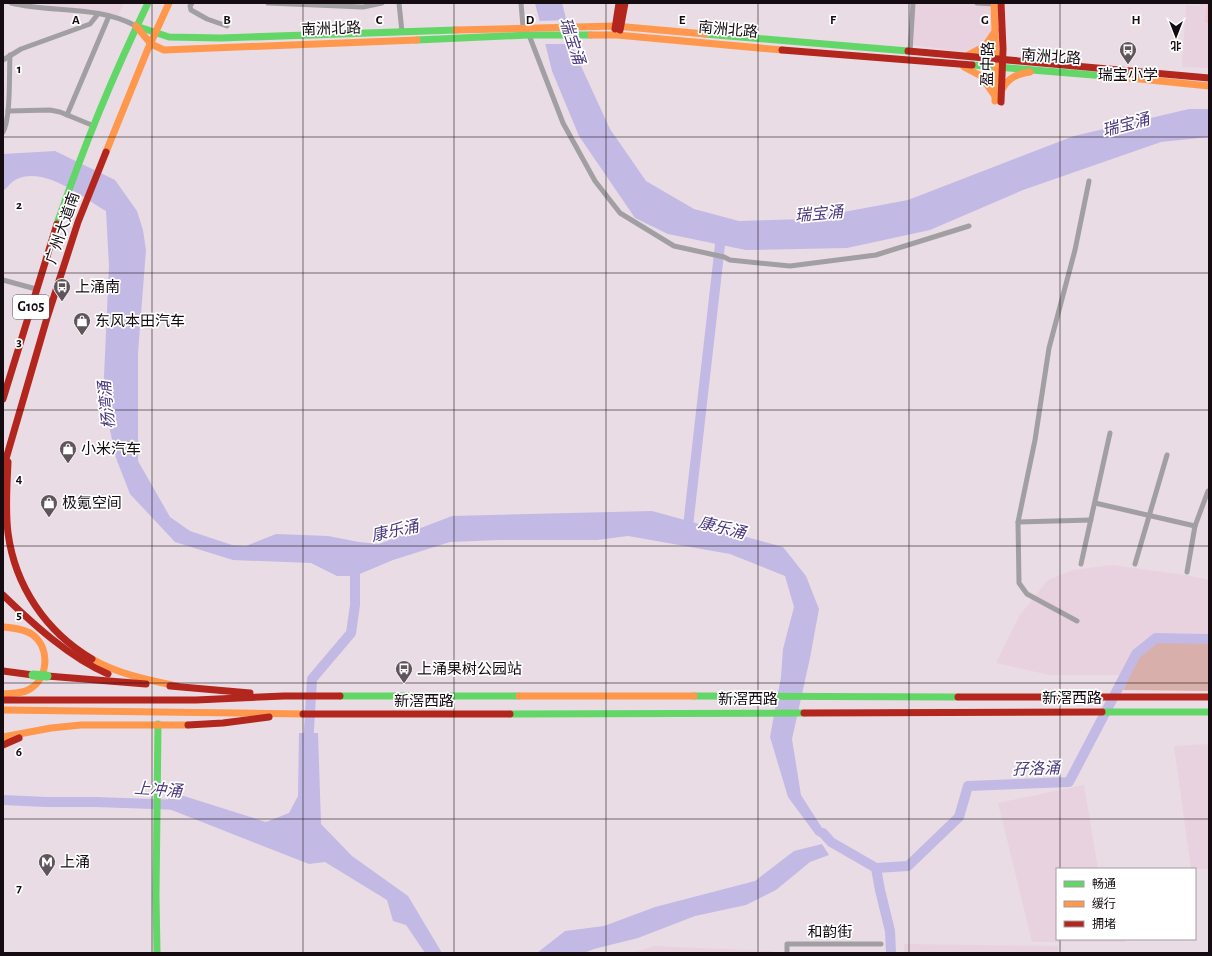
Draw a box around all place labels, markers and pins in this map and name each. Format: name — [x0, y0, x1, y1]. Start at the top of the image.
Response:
bus stop icon: 瑞宝小学 — [1118, 40, 1138, 65]
place label: 瑞宝小学 — [1098, 67, 1158, 83]
bus stop icon: 上涌南 — [52, 277, 72, 302]
place label: 上涌南 — [75, 279, 120, 295]
shop icon: 东风本田汽车 — [72, 311, 92, 336]
place label: 东风本田汽车 — [95, 313, 185, 329]
shop icon: 小米汽车 — [58, 439, 78, 464]
place label: 小米汽车 — [81, 441, 141, 457]
shop icon: 极氪空间 — [39, 493, 59, 518]
place label: 极氪空间 — [62, 495, 122, 511]
bus stop icon: 上涌果树公园站 — [394, 659, 414, 684]
place label: 上涌果树公园站 — [417, 660, 522, 677]
metro station icon: 上涌 — [37, 852, 57, 877]
place label: 上涌 — [60, 854, 90, 870]

